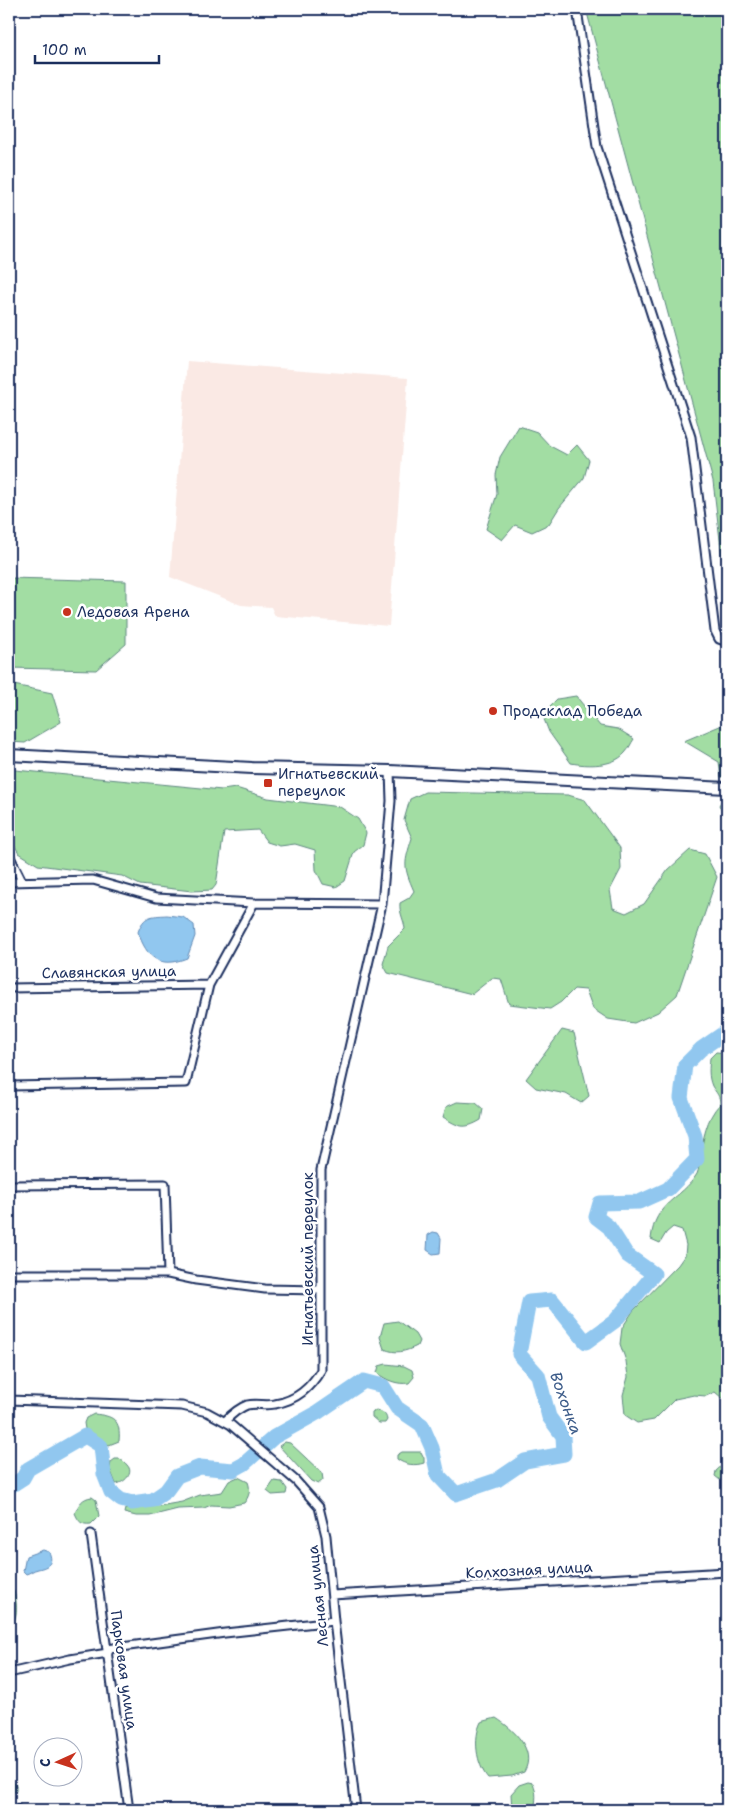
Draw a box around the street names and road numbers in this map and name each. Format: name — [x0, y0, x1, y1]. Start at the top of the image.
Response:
street label: Славянская улица — [42, 961, 177, 983]
street label: Игнатьевский переулок — [298, 1172, 318, 1346]
street label: Лесная улица — [303, 1543, 333, 1648]
street label: Колхозная улица — [465, 1557, 594, 1583]
street label: Парковая улица — [106, 1609, 142, 1732]

